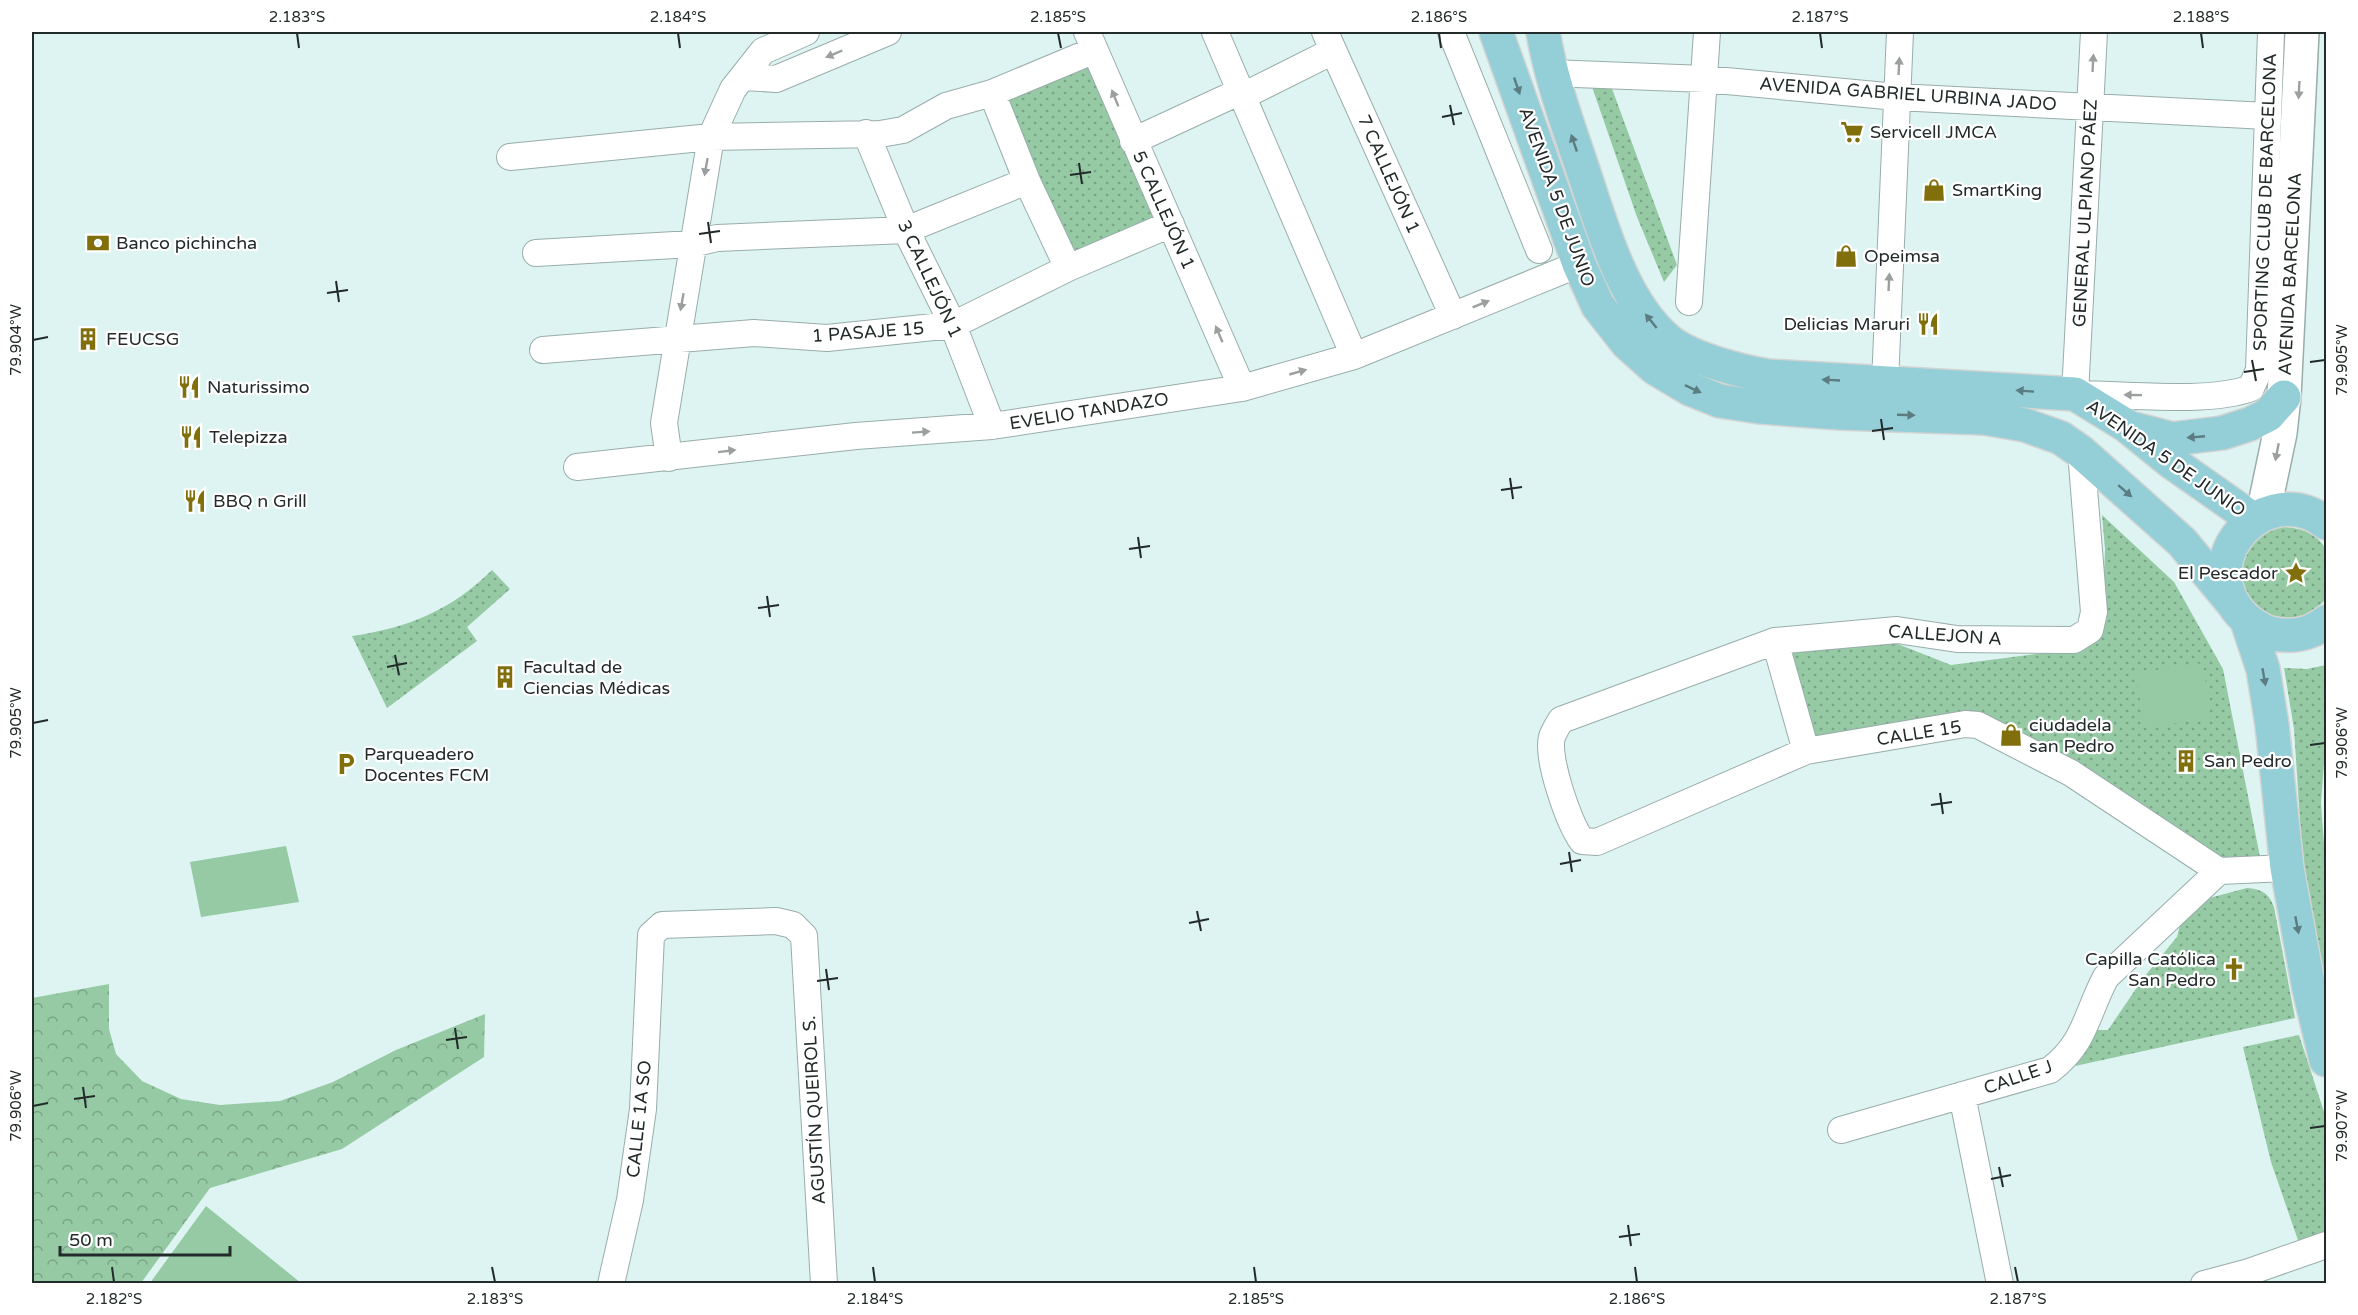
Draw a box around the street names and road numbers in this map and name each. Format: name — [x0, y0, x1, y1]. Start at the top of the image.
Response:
street label: SPORTING CLUB DE BARCELONA — [2249, 53, 2281, 351]
street label: AVENIDA GABRIEL URBINA JADO — [1759, 73, 2057, 115]
street label: GENERAL ULPIANO PÁEZ — [2068, 98, 2102, 328]
street label: AVENIDA 5 DE JUNIO — [1514, 104, 1600, 290]
street label: 7 CALLEJÓN 1 — [1353, 111, 1425, 237]
street label: 5 CALLEJÓN 1 — [1128, 147, 1200, 273]
street label: AVENIDA BARCELONA — [2274, 172, 2306, 376]
street label: 3 CALLEJÓN 1 — [893, 217, 967, 341]
street label: 1 PASAJE 15 — [811, 317, 925, 347]
street label: EVELIO TANDAZO — [1008, 388, 1170, 434]
street label: AVENIDA 5 DE JUNIO — [2082, 395, 2250, 521]
street label: CALLEJON A — [1888, 620, 2002, 650]
street label: CALLE 15 — [1875, 715, 1963, 751]
street label: AGUSTÍN QUEIROL S. — [798, 1015, 830, 1205]
street label: CALLE J — [1981, 1055, 2055, 1099]
street label: CALLE 1A SO — [622, 1059, 656, 1179]

